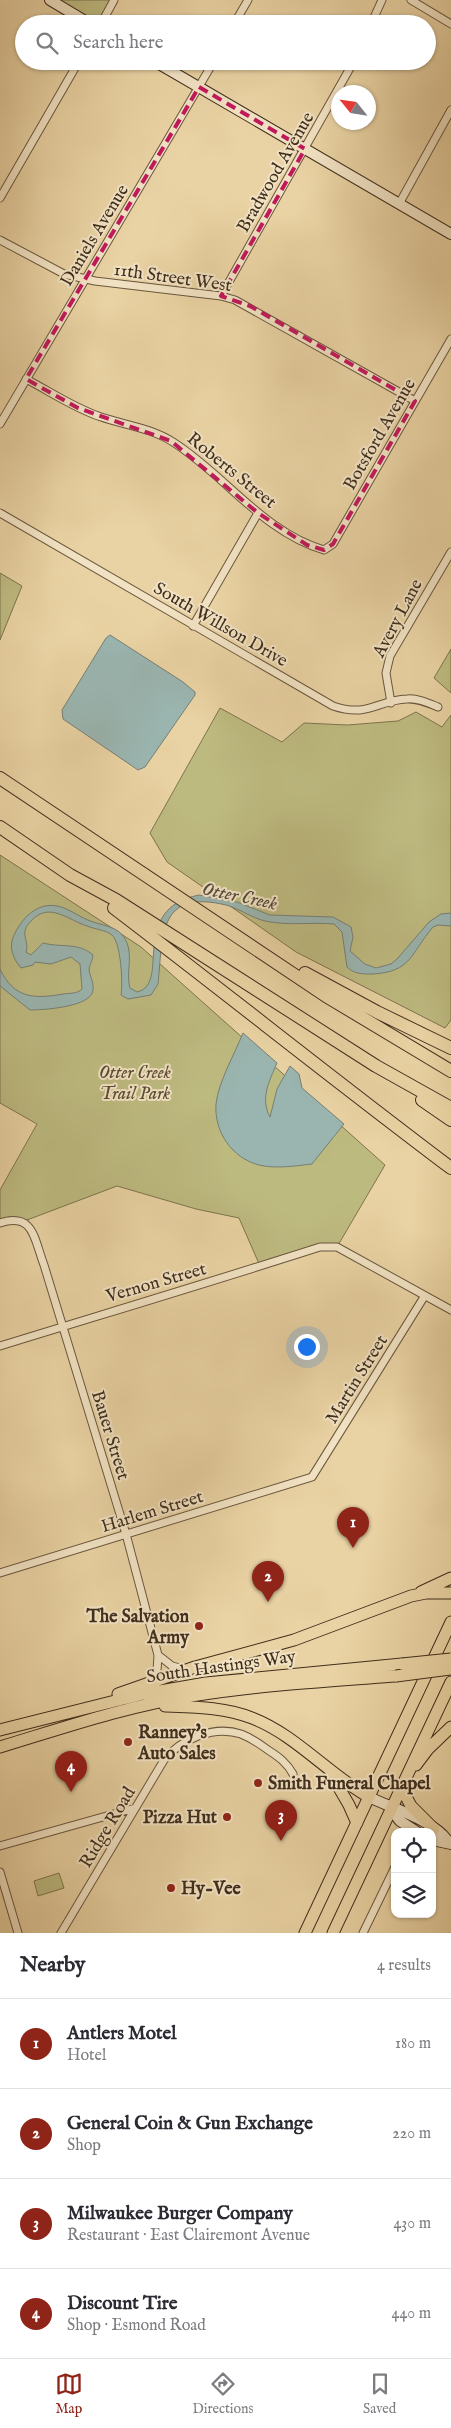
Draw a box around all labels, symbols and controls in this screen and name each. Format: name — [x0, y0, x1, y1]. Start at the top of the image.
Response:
search box — [15, 15, 436, 70]
icon: search — [33, 29, 61, 57]
text: Search here — [73, 31, 164, 55]
north arrow — [331, 85, 376, 130]
street label: Bradwood Avenue — [232, 108, 320, 237]
street label: Daniels Avenue — [56, 181, 135, 291]
street label: 11th Street West — [112, 259, 233, 298]
street label: Botsford Avenue — [339, 375, 422, 495]
street label: Roberts Street — [181, 428, 281, 514]
street label: Avery Lane — [368, 575, 429, 663]
street label: South Willson Drive — [149, 578, 291, 673]
water label: Otter Creek — [200, 877, 280, 917]
park label: Otter Creek Trail Park — [99, 1062, 171, 1106]
street label: Vernon Street — [103, 1258, 209, 1309]
street label: Martin Street — [321, 1331, 394, 1429]
your location — [294, 1334, 320, 1360]
street label: Bauer Street — [85, 1388, 134, 1483]
street label: Harlem Street — [99, 1486, 206, 1539]
pin: 1 — [337, 1507, 369, 1548]
pin: 2 — [252, 1561, 284, 1602]
place label: The Salvation Army — [86, 1606, 190, 1650]
marker: The Salvation Army — [193, 1620, 205, 1632]
street label: South Hastings Way — [145, 1646, 297, 1689]
place label: Ranney's Auto Sales — [137, 1722, 216, 1766]
marker: Ranney's Auto Sales — [122, 1736, 134, 1748]
pin: 4 — [55, 1751, 87, 1792]
place label: Smith Funeral Chapel — [268, 1773, 432, 1796]
marker: Smith Funeral Chapel — [252, 1777, 264, 1789]
street label: Ridge Road — [75, 1783, 142, 1873]
pin: 3 — [265, 1800, 297, 1841]
place label: Pizza Hut — [143, 1807, 218, 1830]
marker: Pizza Hut — [221, 1811, 233, 1823]
map controls — [391, 1828, 436, 1918]
button: locate — [391, 1828, 436, 1873]
button: layers — [391, 1873, 436, 1918]
place label: Hy-Vee — [181, 1878, 241, 1901]
marker: Hy-Vee — [165, 1882, 177, 1894]
text: Nearby — [20, 1952, 85, 1979]
text: 4 results — [377, 1956, 431, 1976]
text: Antlers Motel — [67, 2022, 176, 2046]
text: 1 — [33, 2034, 39, 2054]
text: 180 m — [395, 2034, 431, 2054]
text: Hotel — [67, 2046, 106, 2066]
text: General Coin & Gun Exchange — [67, 2112, 313, 2136]
text: 2 — [32, 2124, 40, 2144]
text: 220 m — [392, 2124, 431, 2144]
text: Shop — [67, 2136, 101, 2156]
text: Milwaukee Burger Company — [67, 2202, 293, 2226]
text: 3 — [33, 2214, 39, 2234]
text: 430 m — [393, 2214, 431, 2234]
text: Restaurant · East Clairemont Avenue — [67, 2226, 310, 2246]
text: Discount Tire — [67, 2292, 178, 2316]
text: 4 — [32, 2304, 40, 2324]
text: 440 m — [392, 2304, 431, 2324]
text: Shop · Esmond Road — [67, 2316, 206, 2336]
tab: Map — [55, 2370, 83, 2418]
tab: Directions — [192, 2370, 253, 2418]
tab: Saved — [363, 2370, 396, 2418]

